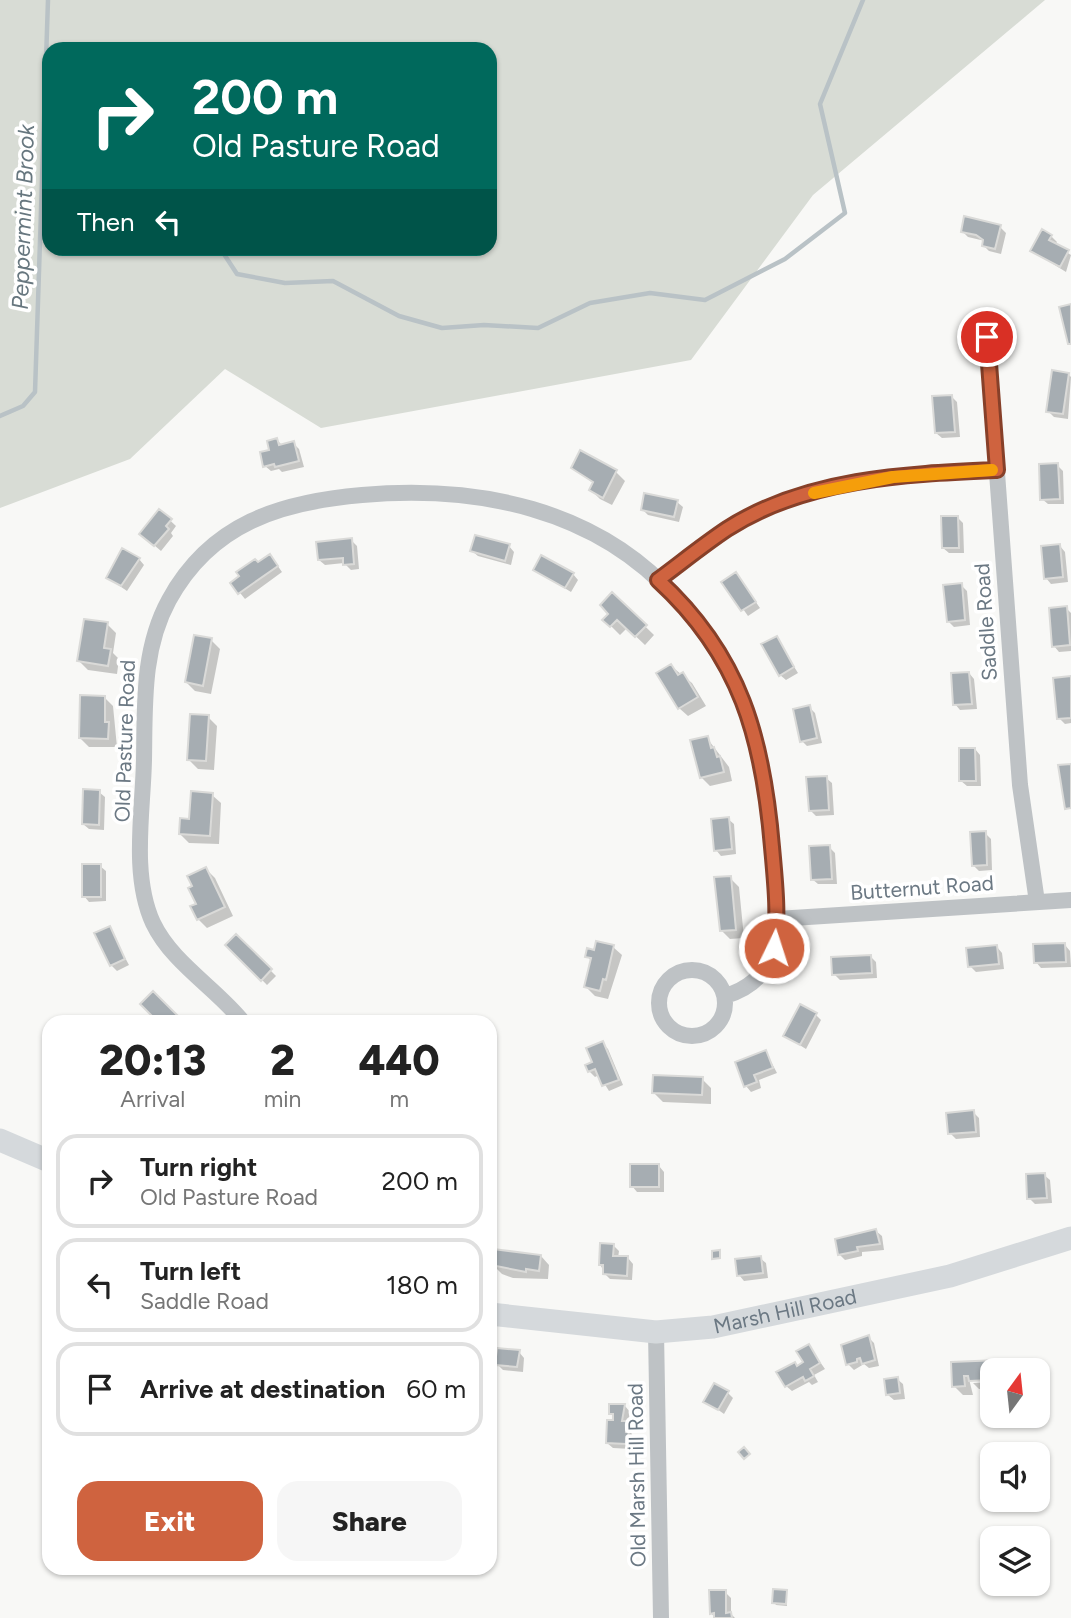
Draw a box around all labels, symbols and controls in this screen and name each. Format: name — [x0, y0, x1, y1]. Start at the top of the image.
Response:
text: 200 m — [192, 67, 338, 126]
icon: right — [77, 70, 168, 161]
water label: Peppermint Brook — [6, 123, 40, 310]
text: Old Pasture Road — [192, 127, 440, 165]
icon: left — [149, 203, 187, 241]
text: Then — [77, 206, 135, 238]
pin — [957, 307, 1017, 367]
icon: arrive — [968, 318, 1006, 356]
street label: Saddle Road — [969, 562, 1002, 682]
street label: Old Pasture Road — [109, 659, 140, 823]
street label: Butternut Road — [849, 870, 995, 905]
position arrow — [737, 911, 811, 985]
text: 20:13 — [99, 1035, 206, 1086]
text: 2 — [270, 1035, 295, 1086]
text: 440 — [359, 1035, 440, 1086]
text: Arrival — [120, 1085, 185, 1113]
text: min — [264, 1085, 301, 1113]
text: m — [389, 1085, 409, 1113]
text: Turn right — [140, 1151, 257, 1183]
icon: right — [81, 1162, 119, 1200]
text: 200 m — [382, 1165, 458, 1197]
text: Old Pasture Road — [140, 1183, 318, 1211]
text: Turn left — [140, 1255, 241, 1287]
icon: left — [81, 1266, 119, 1304]
text: 180 m — [386, 1269, 458, 1301]
street label: Marsh Hill Road — [711, 1283, 859, 1339]
text: Saddle Road — [140, 1287, 269, 1315]
north arrow — [980, 1358, 1050, 1428]
map controls — [980, 1358, 1050, 1596]
icon: arrive — [81, 1370, 119, 1408]
text: Arrive at destination — [140, 1373, 385, 1405]
text: 60 m — [406, 1373, 466, 1405]
street label: Old Marsh Hill Road — [622, 1383, 651, 1567]
button: sound — [980, 1442, 1050, 1512]
button: Exit — [77, 1481, 263, 1561]
button: Share — [277, 1481, 462, 1561]
button: layers — [980, 1526, 1050, 1596]

